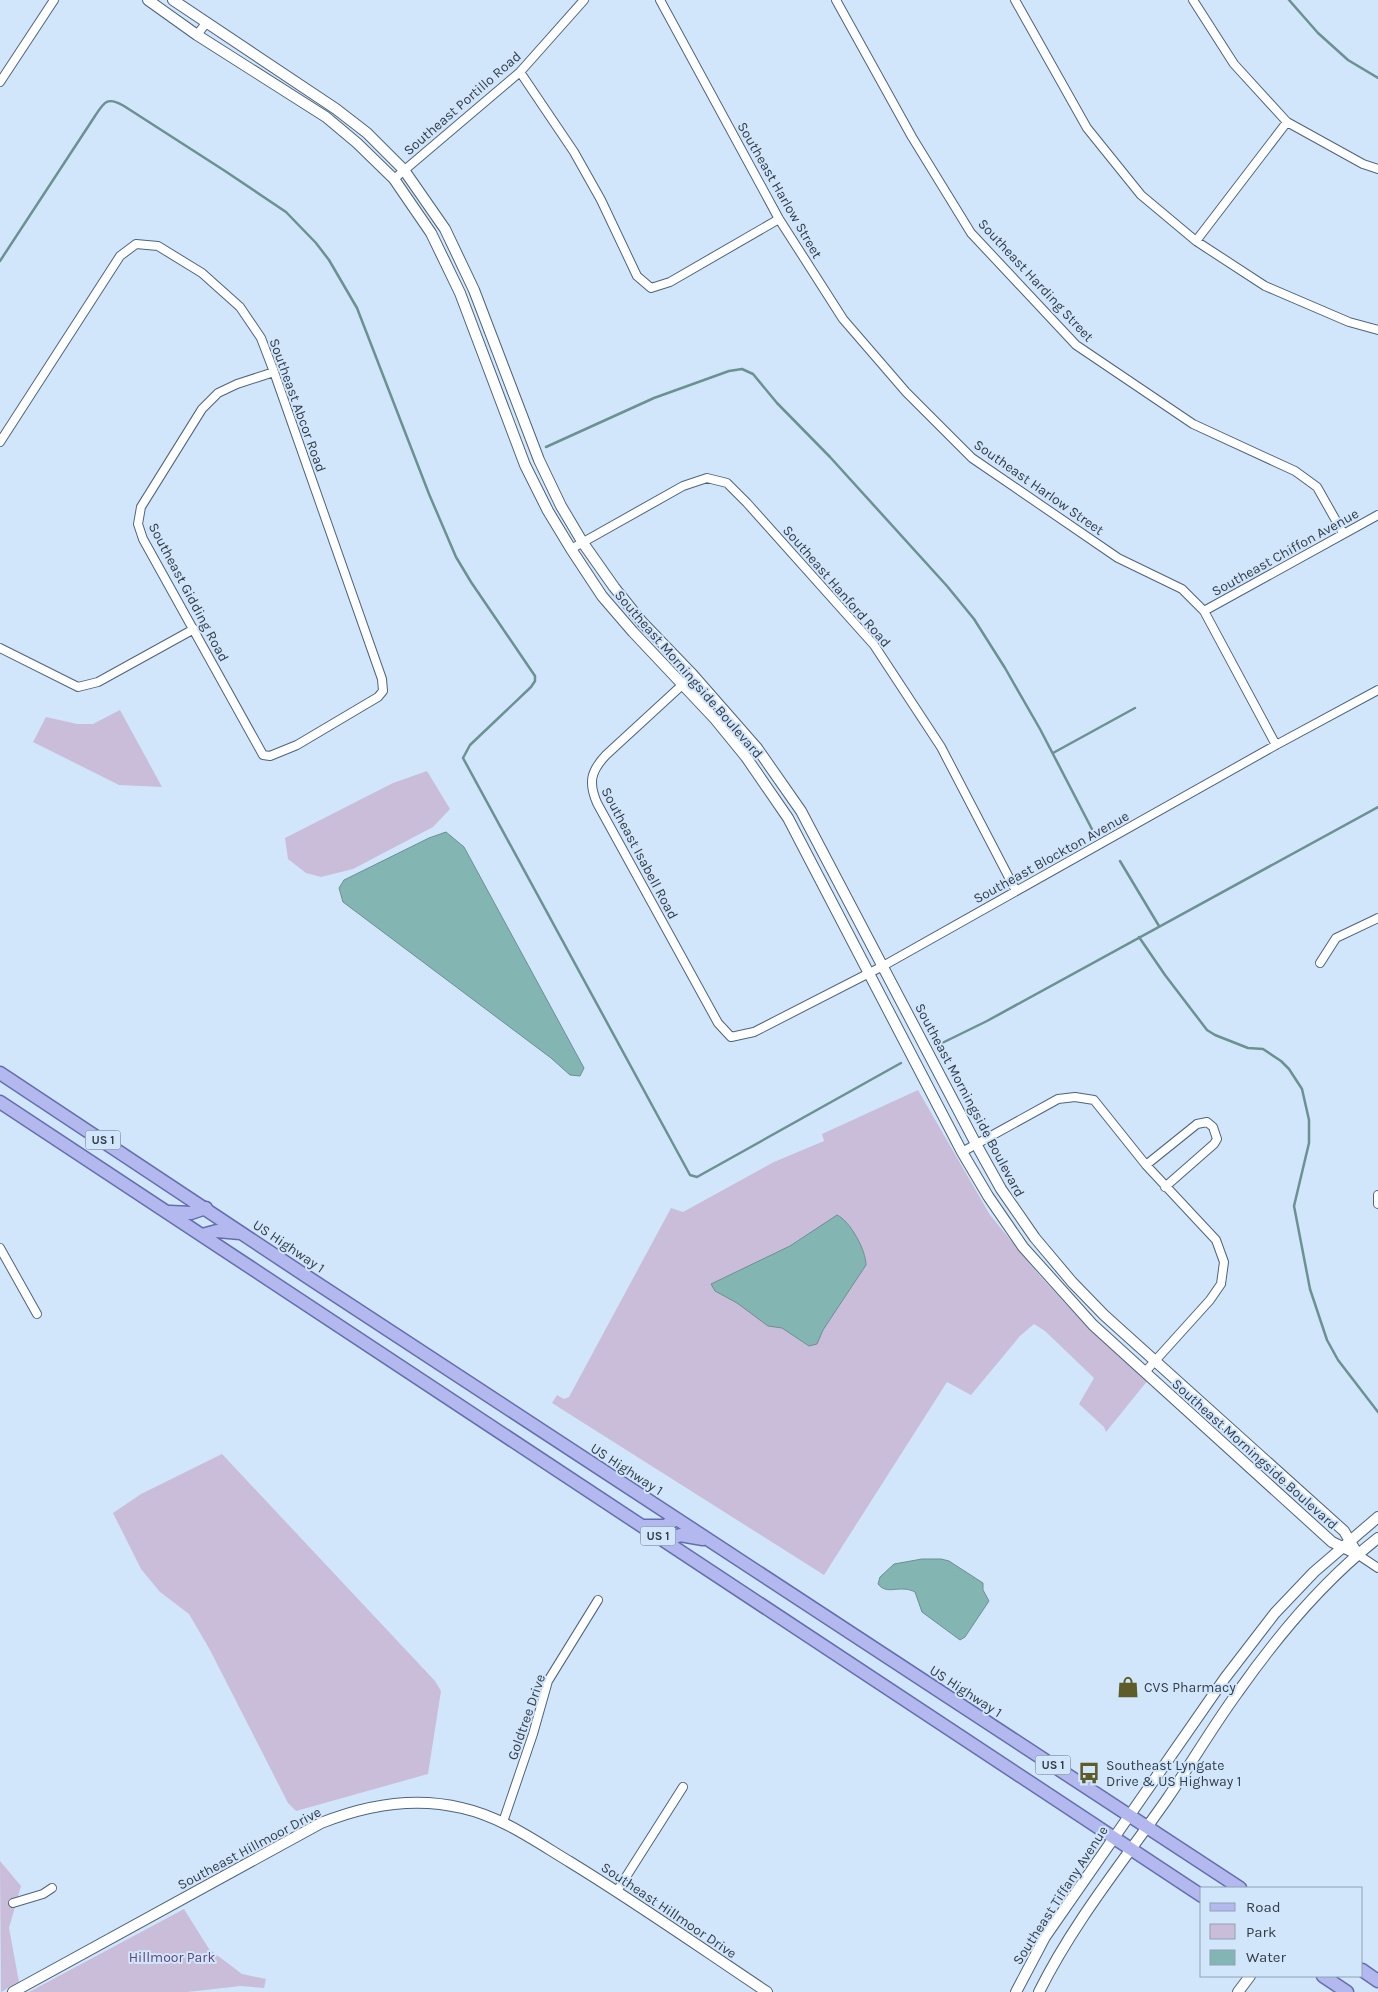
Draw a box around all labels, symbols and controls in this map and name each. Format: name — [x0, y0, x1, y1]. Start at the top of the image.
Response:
street label: Southeast Portillo Road — [400, 48, 525, 159]
street label: Southeast Harlow Street — [734, 119, 826, 262]
street label: Southeast Harding Street — [974, 215, 1097, 345]
street label: Southeast Abcor Road — [265, 336, 330, 474]
street label: Southeast Harlow Street — [970, 436, 1107, 539]
street label: Southeast Chiffon Avenue — [1209, 505, 1362, 600]
street label: Southeast Gidding Road — [145, 520, 232, 665]
street label: Southeast Hanford Road — [779, 522, 894, 651]
street label: Southeast Morningside Boulevard — [611, 587, 766, 762]
street label: Southeast Isabell Road — [598, 784, 682, 922]
street label: Southeast Blockton Avenue — [970, 808, 1132, 907]
street label: Southeast Morningside Boulevard — [911, 1000, 1028, 1200]
road number: US 1 — [86, 1130, 120, 1150]
street label: US Highway 1 — [250, 1216, 328, 1277]
street label: Southeast Morningside Boulevard — [1168, 1375, 1341, 1533]
street label: US Highway 1 — [587, 1440, 666, 1499]
road number: US 1 — [640, 1526, 676, 1545]
street label: US Highway 1 — [926, 1662, 1005, 1721]
street label: Goldtree Drive — [504, 1672, 549, 1762]
shop icon: CVS Pharmacy — [1115, 1674, 1141, 1700]
place label: CVS Pharmacy — [1144, 1679, 1236, 1696]
road number: US 1 — [1036, 1756, 1070, 1774]
place label: Southeast Lyngate Drive & US Highway 1 — [1106, 1757, 1241, 1790]
bus stop icon: Southeast Lyngate Drive & US Highway 1 — [1076, 1760, 1102, 1786]
street label: Southeast Hillmoor Drive — [175, 1803, 324, 1894]
street label: Southeast Tiffany Avenue — [1009, 1823, 1112, 1968]
street label: Southeast Hillmoor Drive — [598, 1859, 740, 1962]
legend — [1200, 1887, 1363, 1977]
text: Road — [1246, 1898, 1281, 1916]
text: Park — [1246, 1923, 1276, 1941]
text: Water — [1246, 1948, 1287, 1966]
park label: Hillmoor Park — [129, 1949, 215, 1966]

